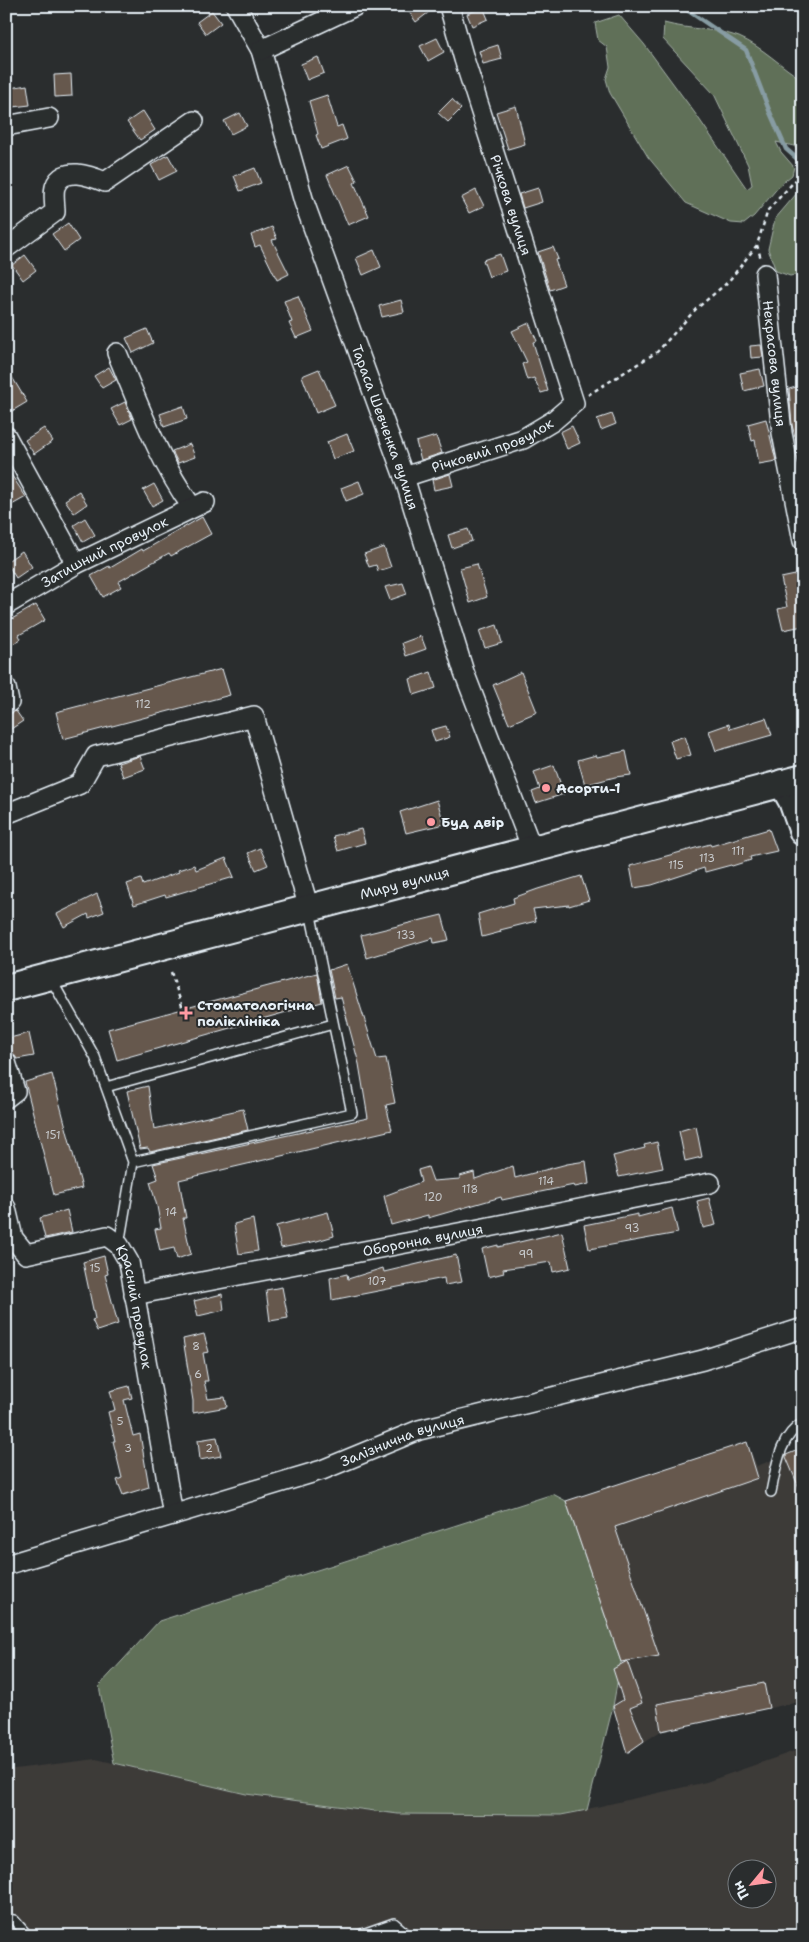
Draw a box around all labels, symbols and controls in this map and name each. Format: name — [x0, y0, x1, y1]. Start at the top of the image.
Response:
street label: Річкова вулиця — [486, 152, 536, 258]
street label: Некрасова вулиця — [759, 299, 790, 428]
street label: Тараса Шевченка вулиця — [348, 342, 423, 512]
street label: Річковий провулок — [429, 414, 557, 477]
street label: Затишний провулок — [38, 512, 171, 591]
house number: 112 — [135, 697, 151, 712]
place label: Асорти-1 — [556, 779, 621, 797]
marker: Асорти-1 — [540, 782, 552, 794]
place label: Буд двір — [441, 813, 504, 831]
marker: Буд двір — [425, 816, 437, 828]
house number: 111 — [731, 844, 745, 859]
house number: 113 — [699, 851, 715, 866]
house number: 115 — [668, 858, 684, 873]
street label: Миру вулиця — [358, 863, 451, 903]
house number: 133 — [397, 928, 415, 943]
place label: Стоматологічна поліклініка — [197, 996, 315, 1030]
marker: Стоматологічна поліклініка — [179, 1006, 193, 1020]
house number: 151 — [45, 1128, 61, 1143]
house number: 114 — [538, 1174, 554, 1189]
house number: 118 — [462, 1182, 478, 1197]
house number: 120 — [423, 1190, 443, 1205]
house number: 14 — [165, 1205, 177, 1220]
street label: Оборонна вулиця — [361, 1219, 485, 1260]
house number: 93 — [625, 1221, 639, 1236]
street label: Красний провулок — [112, 1242, 157, 1371]
house number: 99 — [519, 1247, 533, 1262]
house number: 15 — [89, 1261, 101, 1276]
house number: 107 — [367, 1274, 387, 1289]
house number: 8 — [192, 1339, 200, 1354]
house number: 6 — [194, 1367, 202, 1382]
street label: Залізнична вулиця — [338, 1410, 466, 1470]
house number: 5 — [117, 1414, 124, 1429]
house number: 3 — [124, 1441, 132, 1456]
house number: 2 — [205, 1441, 213, 1456]
north arrow — [726, 1860, 776, 1910]
text: Пн — [728, 1878, 753, 1903]

